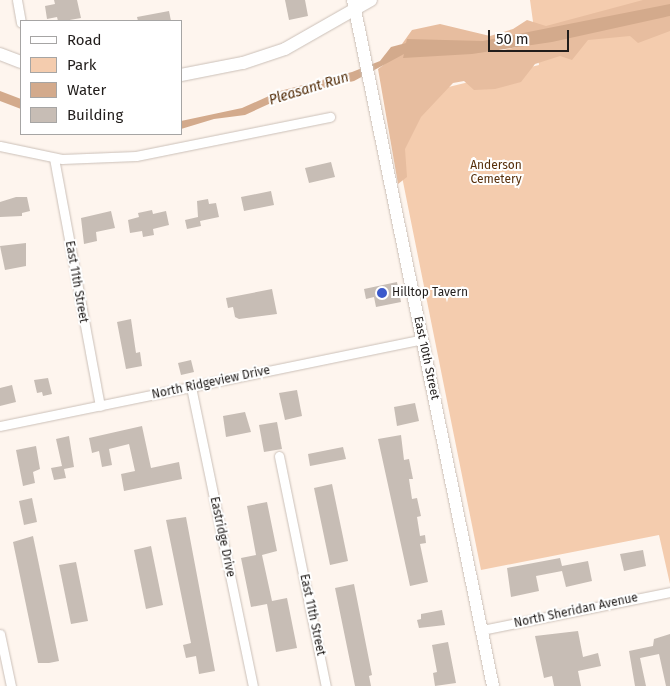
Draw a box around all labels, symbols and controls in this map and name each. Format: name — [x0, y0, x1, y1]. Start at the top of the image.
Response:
legend — [20, 20, 182, 135]
scale bar — [490, 20, 571, 52]
text: 50 m — [496, 30, 529, 48]
text: Road — [67, 31, 102, 49]
text: Park — [67, 56, 97, 74]
water label: Pleasant Run — [267, 69, 351, 109]
text: Water — [67, 81, 106, 99]
text: Building — [67, 106, 123, 124]
park label: Anderson Cemetery — [470, 159, 522, 187]
street label: East 11th Street — [62, 240, 90, 324]
place label: Hilltop Tavern — [392, 286, 468, 300]
marker: Hilltop Tavern — [376, 287, 388, 299]
street label: East 10th Street — [410, 315, 442, 401]
street label: North Ridgeview Drive — [151, 363, 271, 403]
street label: Eastridge Drive — [206, 496, 238, 578]
street label: East 11th Street — [296, 573, 328, 657]
street label: North Sheridan Avenue — [513, 591, 639, 631]

